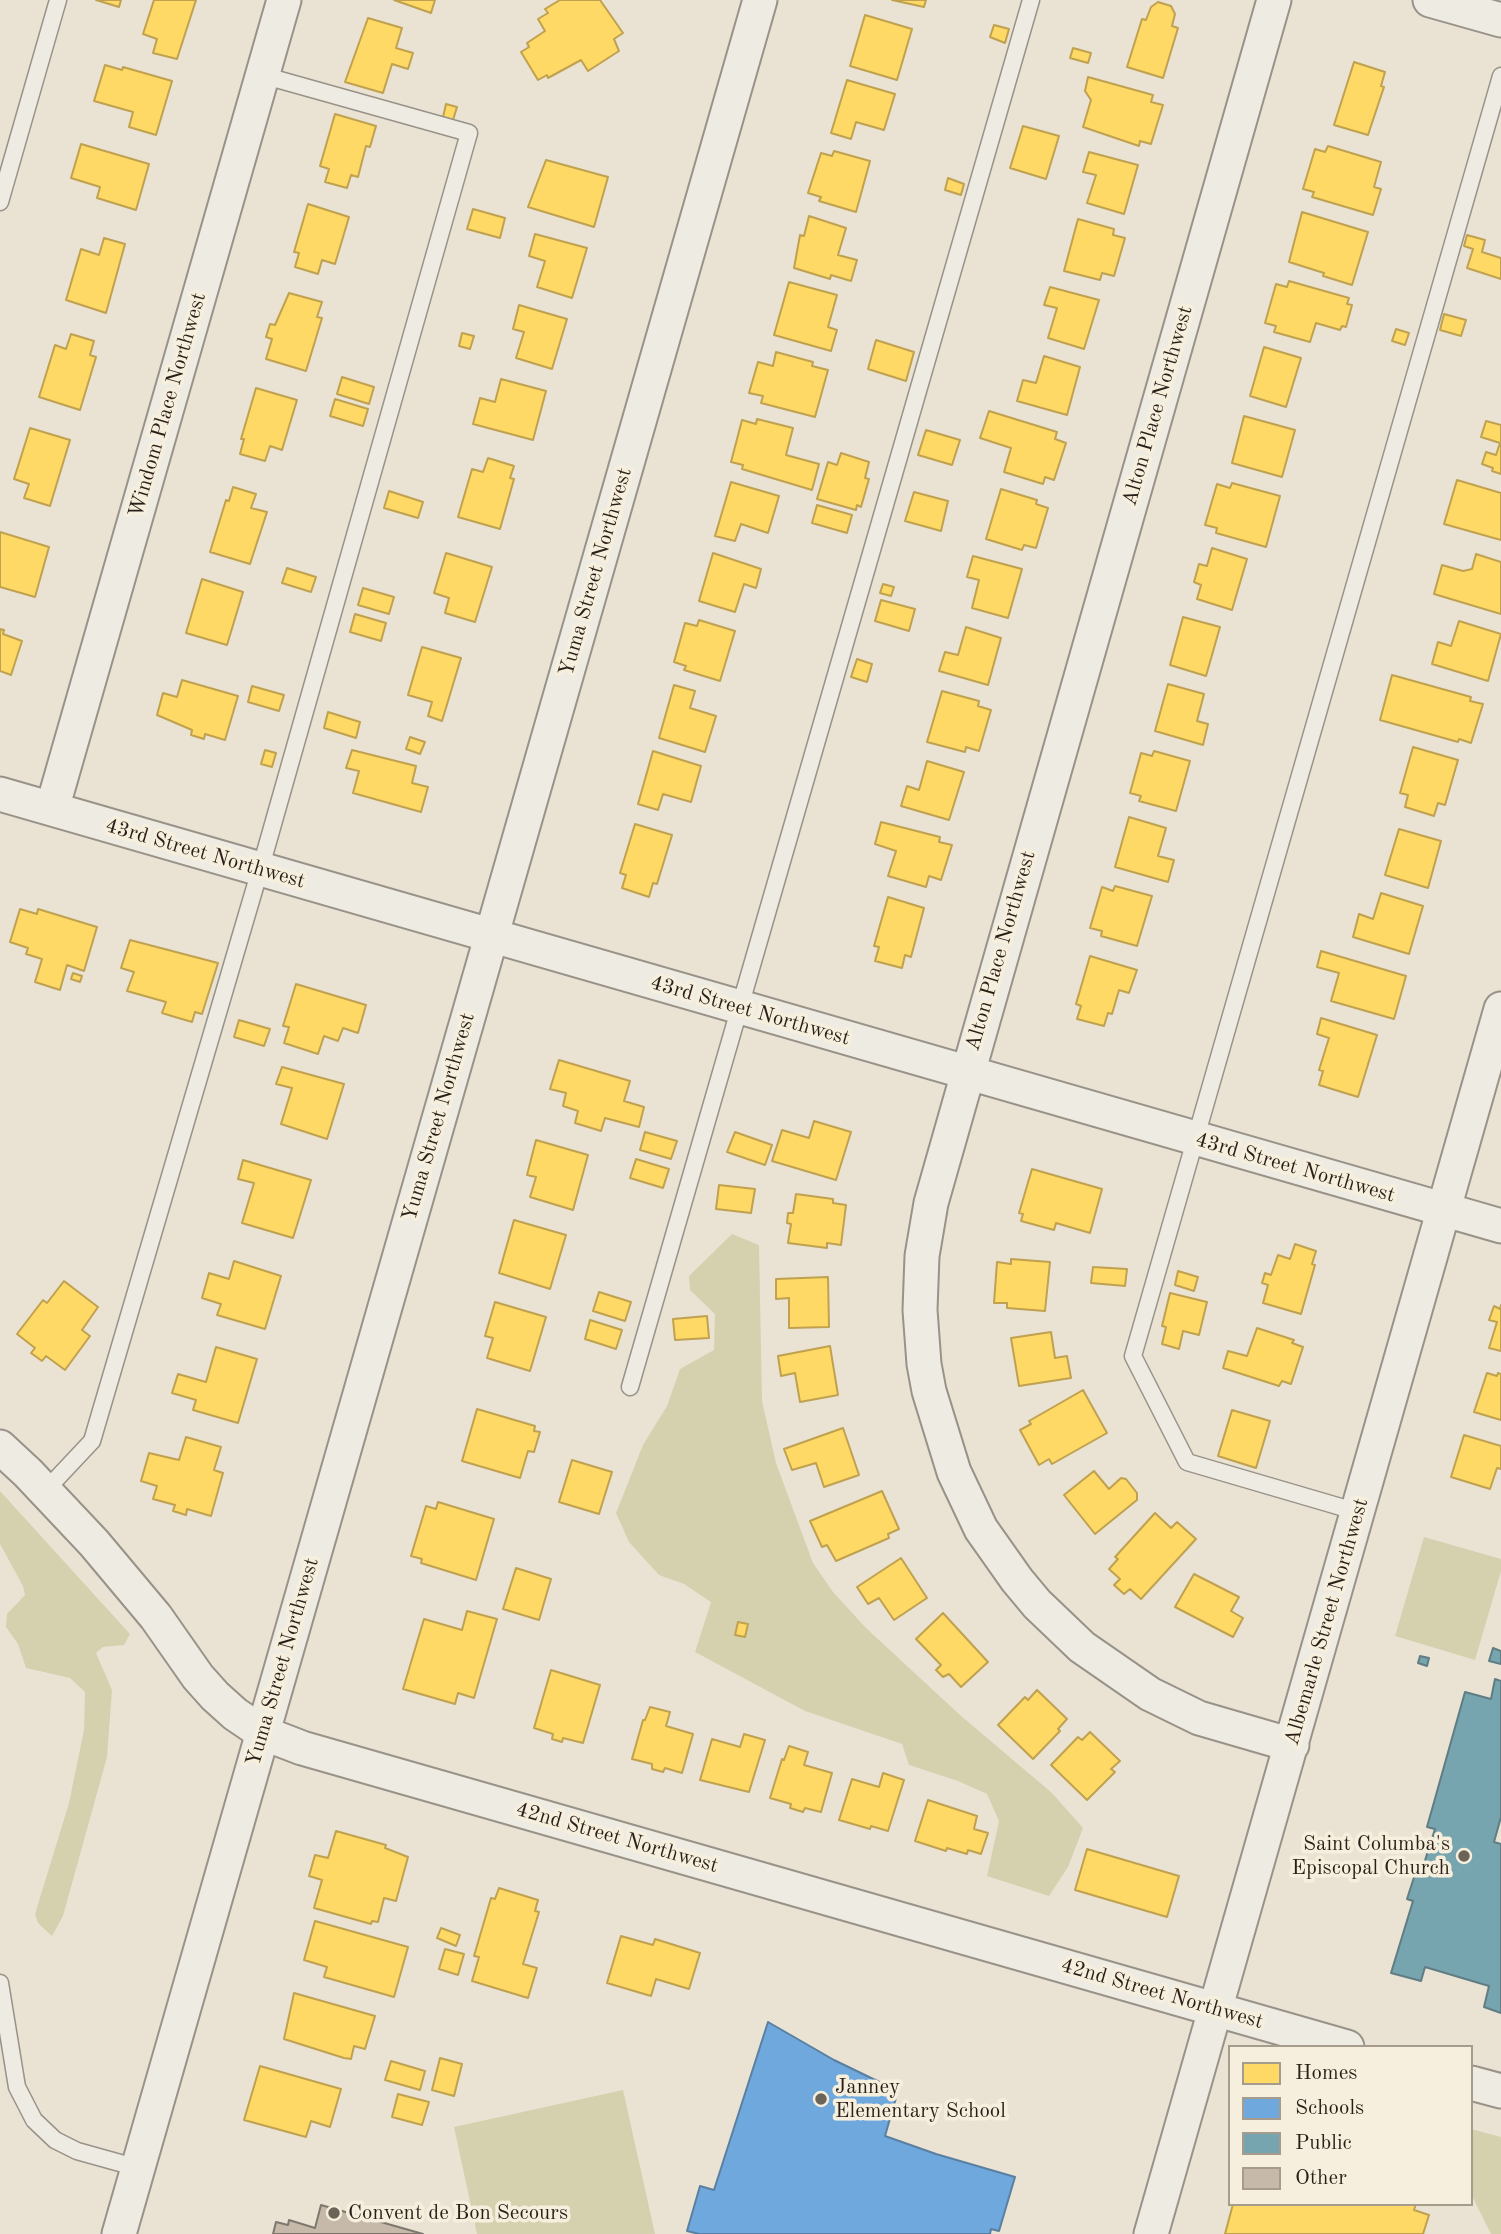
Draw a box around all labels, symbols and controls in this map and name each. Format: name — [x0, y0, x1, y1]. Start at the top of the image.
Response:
street label: Windom Place Northwest — [124, 290, 212, 520]
street label: Alton Place Northwest — [1117, 303, 1199, 509]
street label: Yuma Street Northwest — [554, 465, 638, 679]
street label: 43rd Street Northwest — [102, 813, 308, 895]
street label: Alton Place Northwest — [960, 848, 1042, 1054]
street label: 43rd Street Northwest — [647, 970, 853, 1052]
street label: Yuma Street Northwest — [397, 1010, 481, 1224]
street label: 43rd Street Northwest — [1192, 1127, 1398, 1209]
street label: Albemarle Street Northwest — [1280, 1496, 1374, 1748]
street label: Yuma Street Northwest — [241, 1555, 325, 1769]
street label: 42nd Street Northwest — [513, 1797, 721, 1879]
place label: Saint Columba's Episcopal Church — [1292, 1831, 1450, 1881]
marker: Saint Columba's Episcopal Church — [1456, 1848, 1472, 1864]
street label: 42nd Street Northwest — [1058, 1953, 1266, 2035]
legend — [1228, 2045, 1473, 2206]
text: Homes — [1295, 2063, 1357, 2084]
place label: Janney Elementary School — [835, 2074, 1006, 2124]
marker: Janney Elementary School — [813, 2091, 829, 2107]
text: Schools — [1295, 2098, 1364, 2119]
text: Public — [1295, 2133, 1352, 2154]
text: Other — [1295, 2168, 1347, 2189]
place label: Convent de Bon Secours — [348, 2200, 568, 2226]
marker: Convent de Bon Secours — [326, 2205, 342, 2221]

